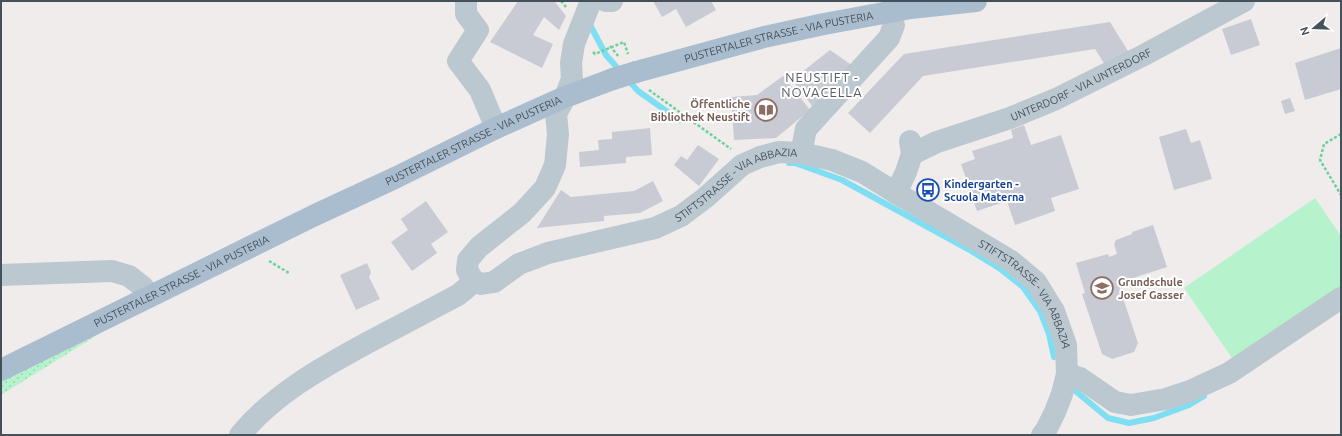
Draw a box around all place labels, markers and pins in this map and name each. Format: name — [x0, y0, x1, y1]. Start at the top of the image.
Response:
library icon: Öffentliche Bibliothek Neustift — [753, 97, 779, 123]
place label: Öffentliche Bibliothek Neustift — [651, 98, 750, 123]
bus stop icon: Kindergarten - Scuola Materna — [915, 177, 941, 203]
place label: Kindergarten - Scuola Materna — [944, 178, 1024, 203]
school or university icon: Grundschule Josef Gasser — [1089, 275, 1115, 301]
place label: Grundschule Josef Gasser — [1118, 276, 1184, 301]

